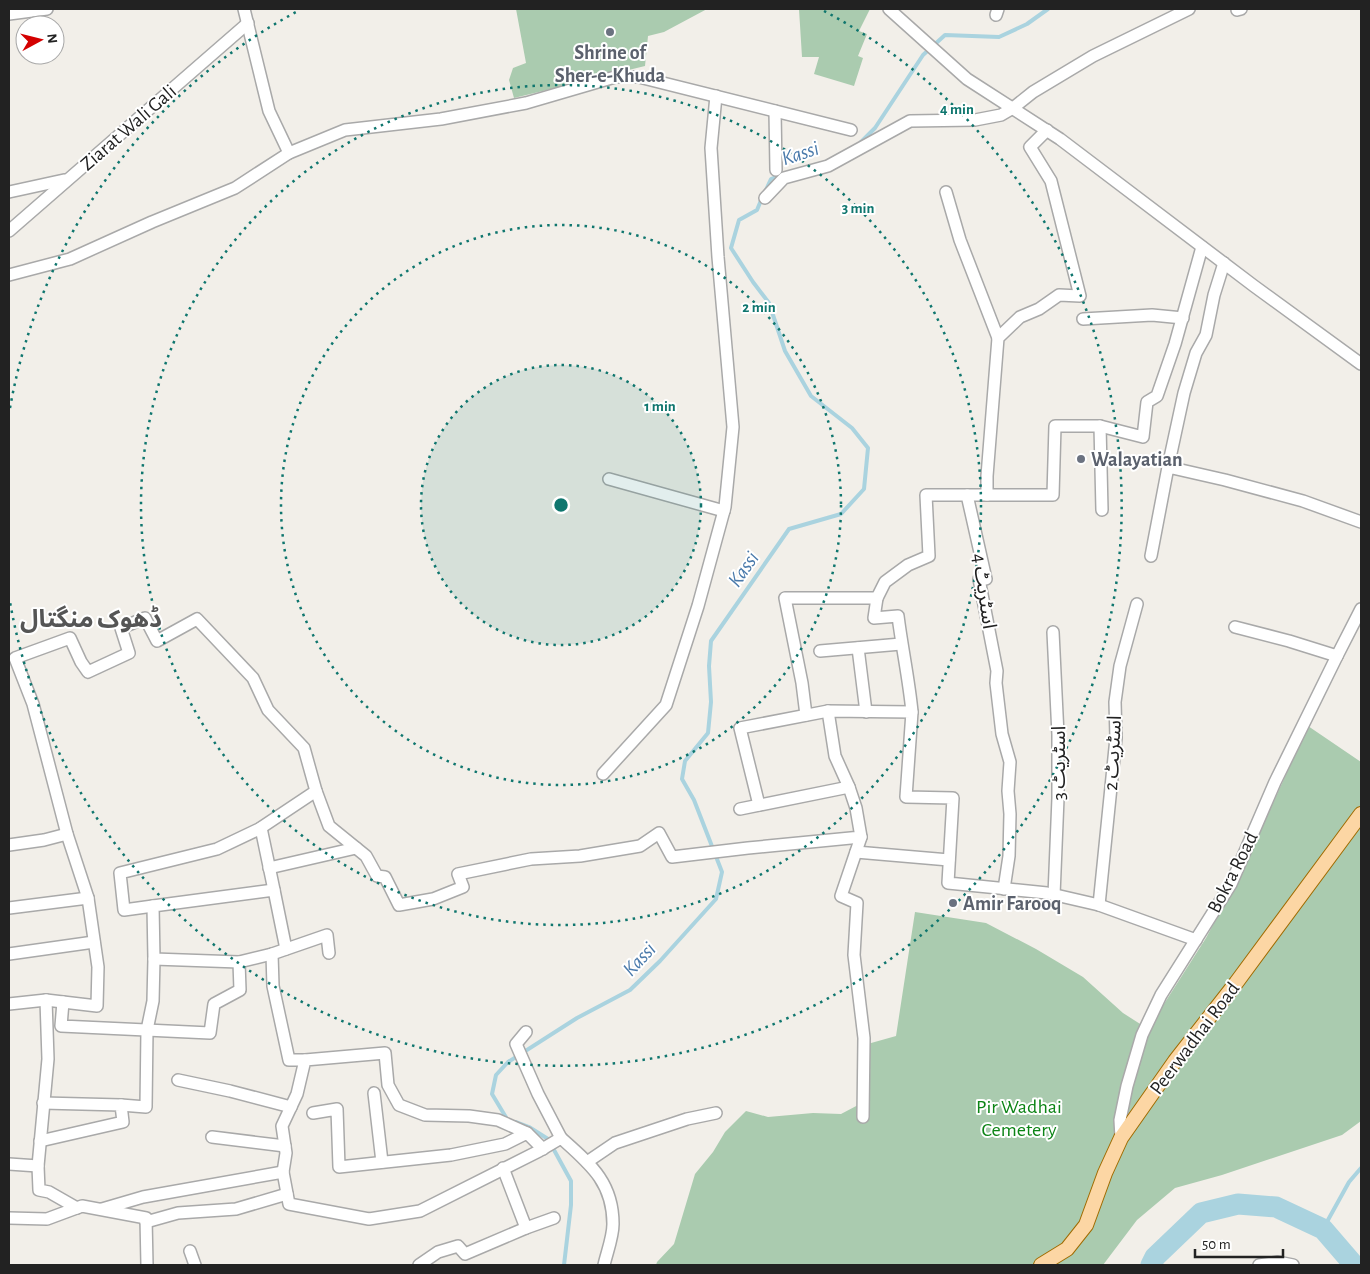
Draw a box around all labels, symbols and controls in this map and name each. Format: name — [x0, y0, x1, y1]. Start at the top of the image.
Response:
north arrow — [15, 15, 65, 65]
marker: Shrine of Sher-e-Khuda — [604, 26, 616, 38]
text: N — [44, 33, 59, 44]
place label: Shrine of Sher-e-Khuda — [555, 43, 666, 86]
street label: Ziarat Wali Gali — [77, 81, 180, 175]
text: 4 min — [940, 102, 974, 117]
water label: Kassi — [779, 138, 822, 169]
text: 3 min — [842, 201, 874, 216]
text: 2 min — [742, 300, 776, 315]
text: 1 min — [644, 399, 676, 414]
place label: Walayatian — [1091, 450, 1183, 470]
marker: Walayatian — [1075, 453, 1087, 465]
centre of rings — [552, 496, 570, 514]
water label: Kassi — [724, 548, 763, 591]
street label: اسٹریٹ 4 — [968, 552, 999, 630]
district label: ڈھوک منگتال — [20, 605, 162, 633]
street label: اسٹریٹ 2 — [1101, 715, 1126, 791]
street label: اسٹریٹ 3 — [1049, 726, 1070, 800]
street label: Bokra Road — [1204, 829, 1262, 916]
place label: Amir Farooq — [963, 894, 1061, 914]
marker: Amir Farooq — [947, 897, 959, 909]
water label: Kassi — [619, 938, 660, 980]
street label: Peerwadhai Road — [1146, 979, 1243, 1099]
park label: Pir Wadhai Cemetery — [976, 1097, 1062, 1140]
scale bar — [1195, 1226, 1282, 1258]
text: 50 m — [1202, 1237, 1231, 1252]

